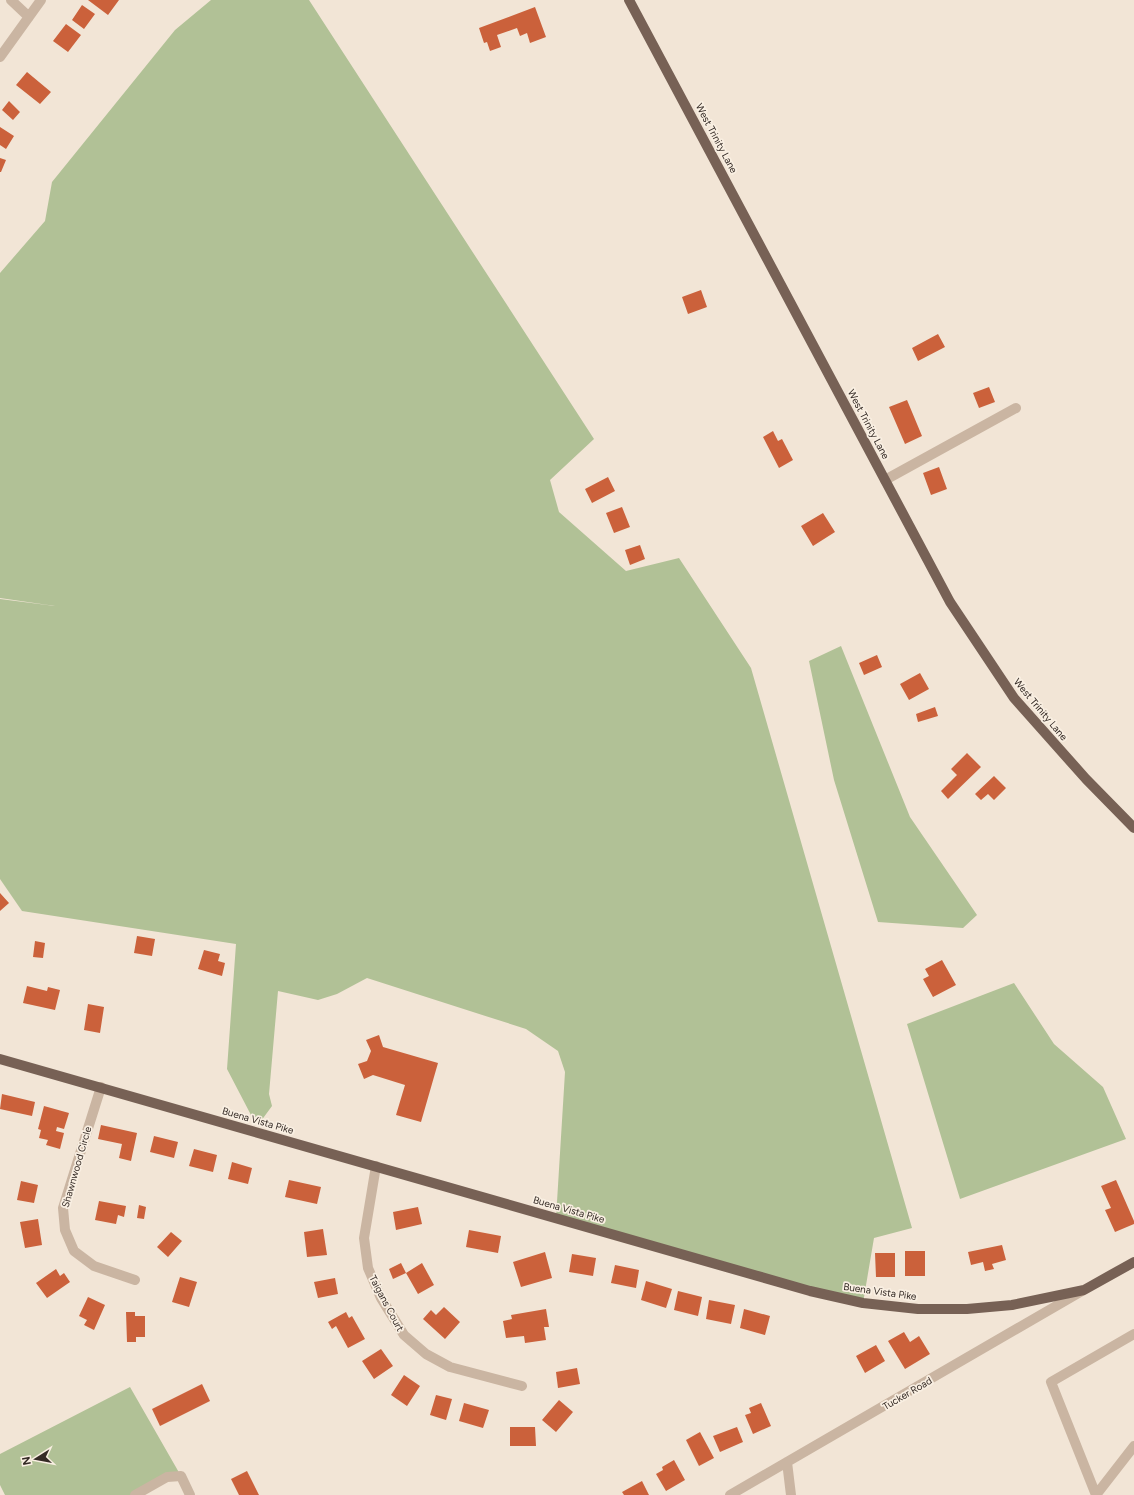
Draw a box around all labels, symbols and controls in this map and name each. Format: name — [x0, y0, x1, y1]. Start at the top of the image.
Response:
street label: West Trinity Lane — [693, 101, 741, 176]
street label: West Trinity Lane — [845, 387, 893, 462]
street label: West Trinity Lane — [1011, 676, 1071, 743]
street label: Buena Vista Pike — [221, 1104, 296, 1137]
street label: Shawnwood Circle — [59, 1125, 94, 1209]
street label: Buena Vista Pike — [532, 1193, 607, 1226]
street label: Taigans Court — [366, 1273, 407, 1334]
street label: Buena Vista Pike — [842, 1280, 918, 1303]
street label: Tucker Road — [880, 1374, 934, 1413]
north arrow — [16, 1439, 56, 1479]
text: N — [19, 1455, 34, 1466]

